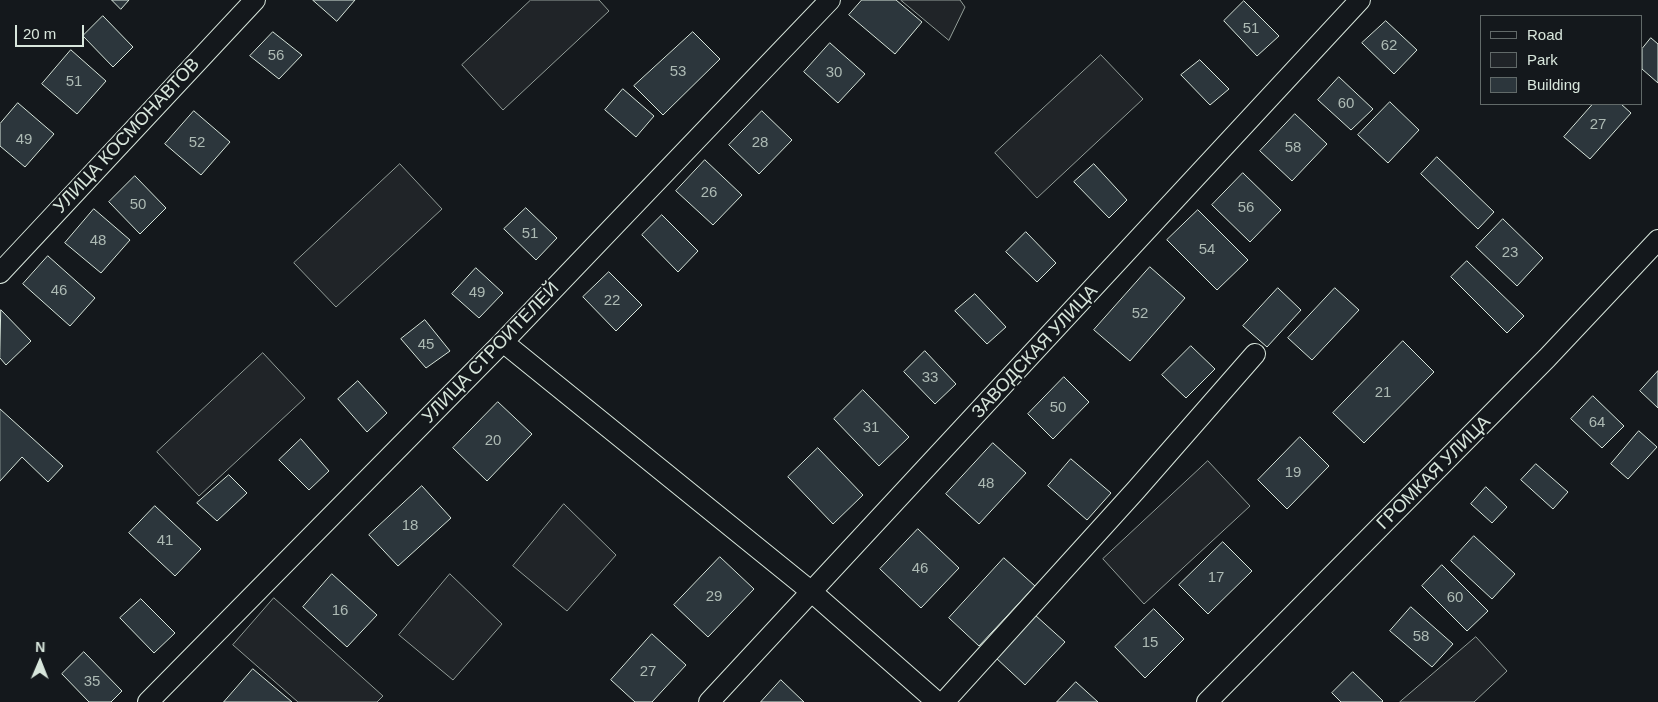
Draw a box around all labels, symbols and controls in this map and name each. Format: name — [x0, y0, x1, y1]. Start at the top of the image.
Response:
scale bar — [18, 15, 86, 47]
legend — [1480, 15, 1643, 105]
house number: 51 — [1243, 20, 1259, 38]
text: 20 m — [23, 25, 56, 42]
text: Road — [1527, 26, 1563, 43]
house number: 62 — [1381, 37, 1397, 55]
house number: 56 — [268, 47, 284, 65]
text: Park — [1527, 51, 1558, 68]
street label: УЛИЦА КОСМОНАВТОВ — [50, 54, 204, 218]
house number: 53 — [670, 63, 686, 81]
house number: 30 — [826, 64, 842, 82]
house number: 51 — [66, 73, 82, 91]
text: Building — [1527, 76, 1580, 93]
house number: 60 — [1338, 95, 1354, 113]
house number: 27 — [1590, 116, 1606, 134]
house number: 49 — [16, 131, 32, 149]
house number: 52 — [189, 134, 205, 152]
house number: 28 — [752, 134, 768, 152]
house number: 58 — [1285, 139, 1301, 157]
house number: 26 — [701, 184, 717, 202]
house number: 50 — [130, 196, 146, 214]
house number: 56 — [1238, 199, 1254, 217]
house number: 51 — [522, 225, 538, 243]
house number: 48 — [90, 232, 106, 250]
house number: 54 — [1199, 241, 1215, 259]
house number: 23 — [1502, 244, 1518, 262]
street label: УЛИЦА СТРОИТЕЛЕЙ — [418, 278, 564, 428]
street label: ЗАВОДСКАЯ УЛИЦА — [968, 281, 1102, 423]
house number: 46 — [51, 282, 67, 300]
house number: 49 — [469, 284, 485, 302]
house number: 22 — [604, 292, 620, 310]
house number: 52 — [1132, 305, 1148, 323]
house number: 45 — [418, 336, 434, 354]
house number: 33 — [922, 369, 938, 387]
house number: 21 — [1375, 384, 1391, 402]
house number: 50 — [1050, 399, 1066, 417]
street label: ГРОМКАЯ УЛИЦА — [1373, 412, 1495, 534]
house number: 64 — [1589, 414, 1605, 432]
house number: 31 — [863, 419, 879, 437]
house number: 20 — [485, 432, 501, 450]
house number: 19 — [1285, 464, 1301, 482]
house number: 48 — [978, 475, 994, 493]
house number: 18 — [402, 517, 418, 535]
house number: 41 — [157, 532, 173, 550]
house number: 46 — [912, 560, 928, 578]
house number: 17 — [1208, 569, 1224, 587]
house number: 29 — [706, 588, 722, 606]
house number: 60 — [1447, 589, 1463, 607]
house number: 16 — [332, 602, 348, 620]
house number: 58 — [1413, 628, 1429, 646]
house number: 15 — [1142, 634, 1158, 652]
north arrow — [15, 637, 65, 687]
text: N — [35, 639, 45, 655]
house number: 27 — [640, 663, 656, 681]
house number: 35 — [84, 673, 100, 691]

